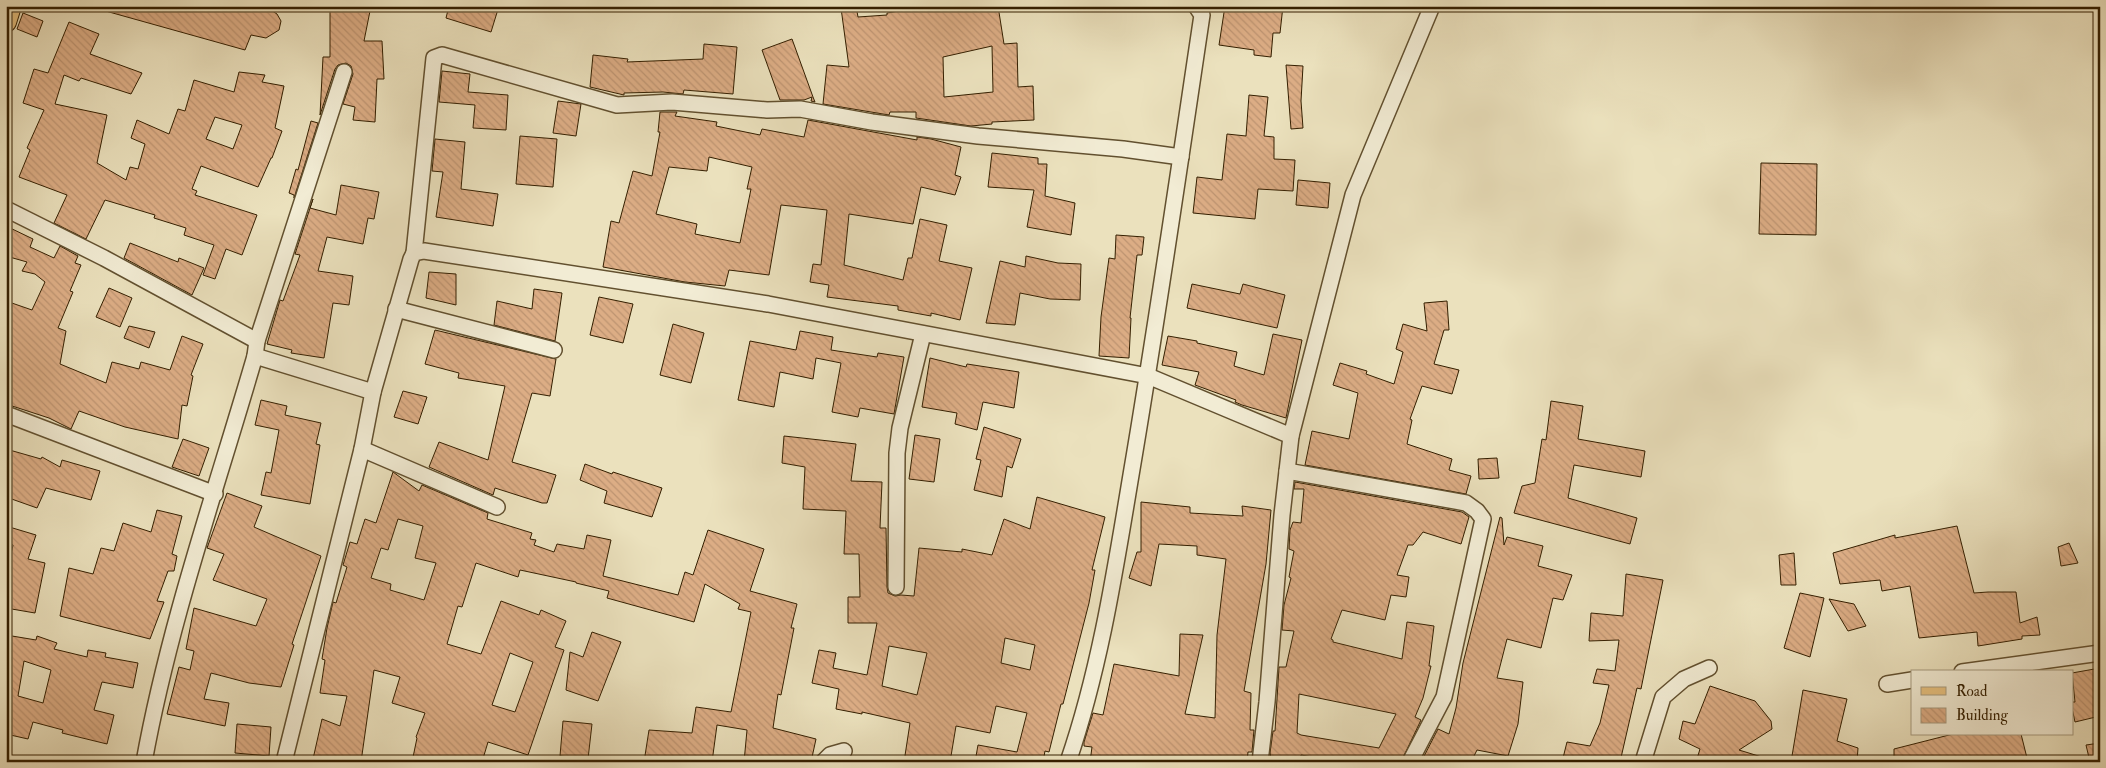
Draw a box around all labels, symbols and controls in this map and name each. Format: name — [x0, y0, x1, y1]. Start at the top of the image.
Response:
legend — [1911, 670, 2074, 736]
text: Road — [1956, 682, 1988, 701]
text: Building — [1956, 706, 2008, 725]

